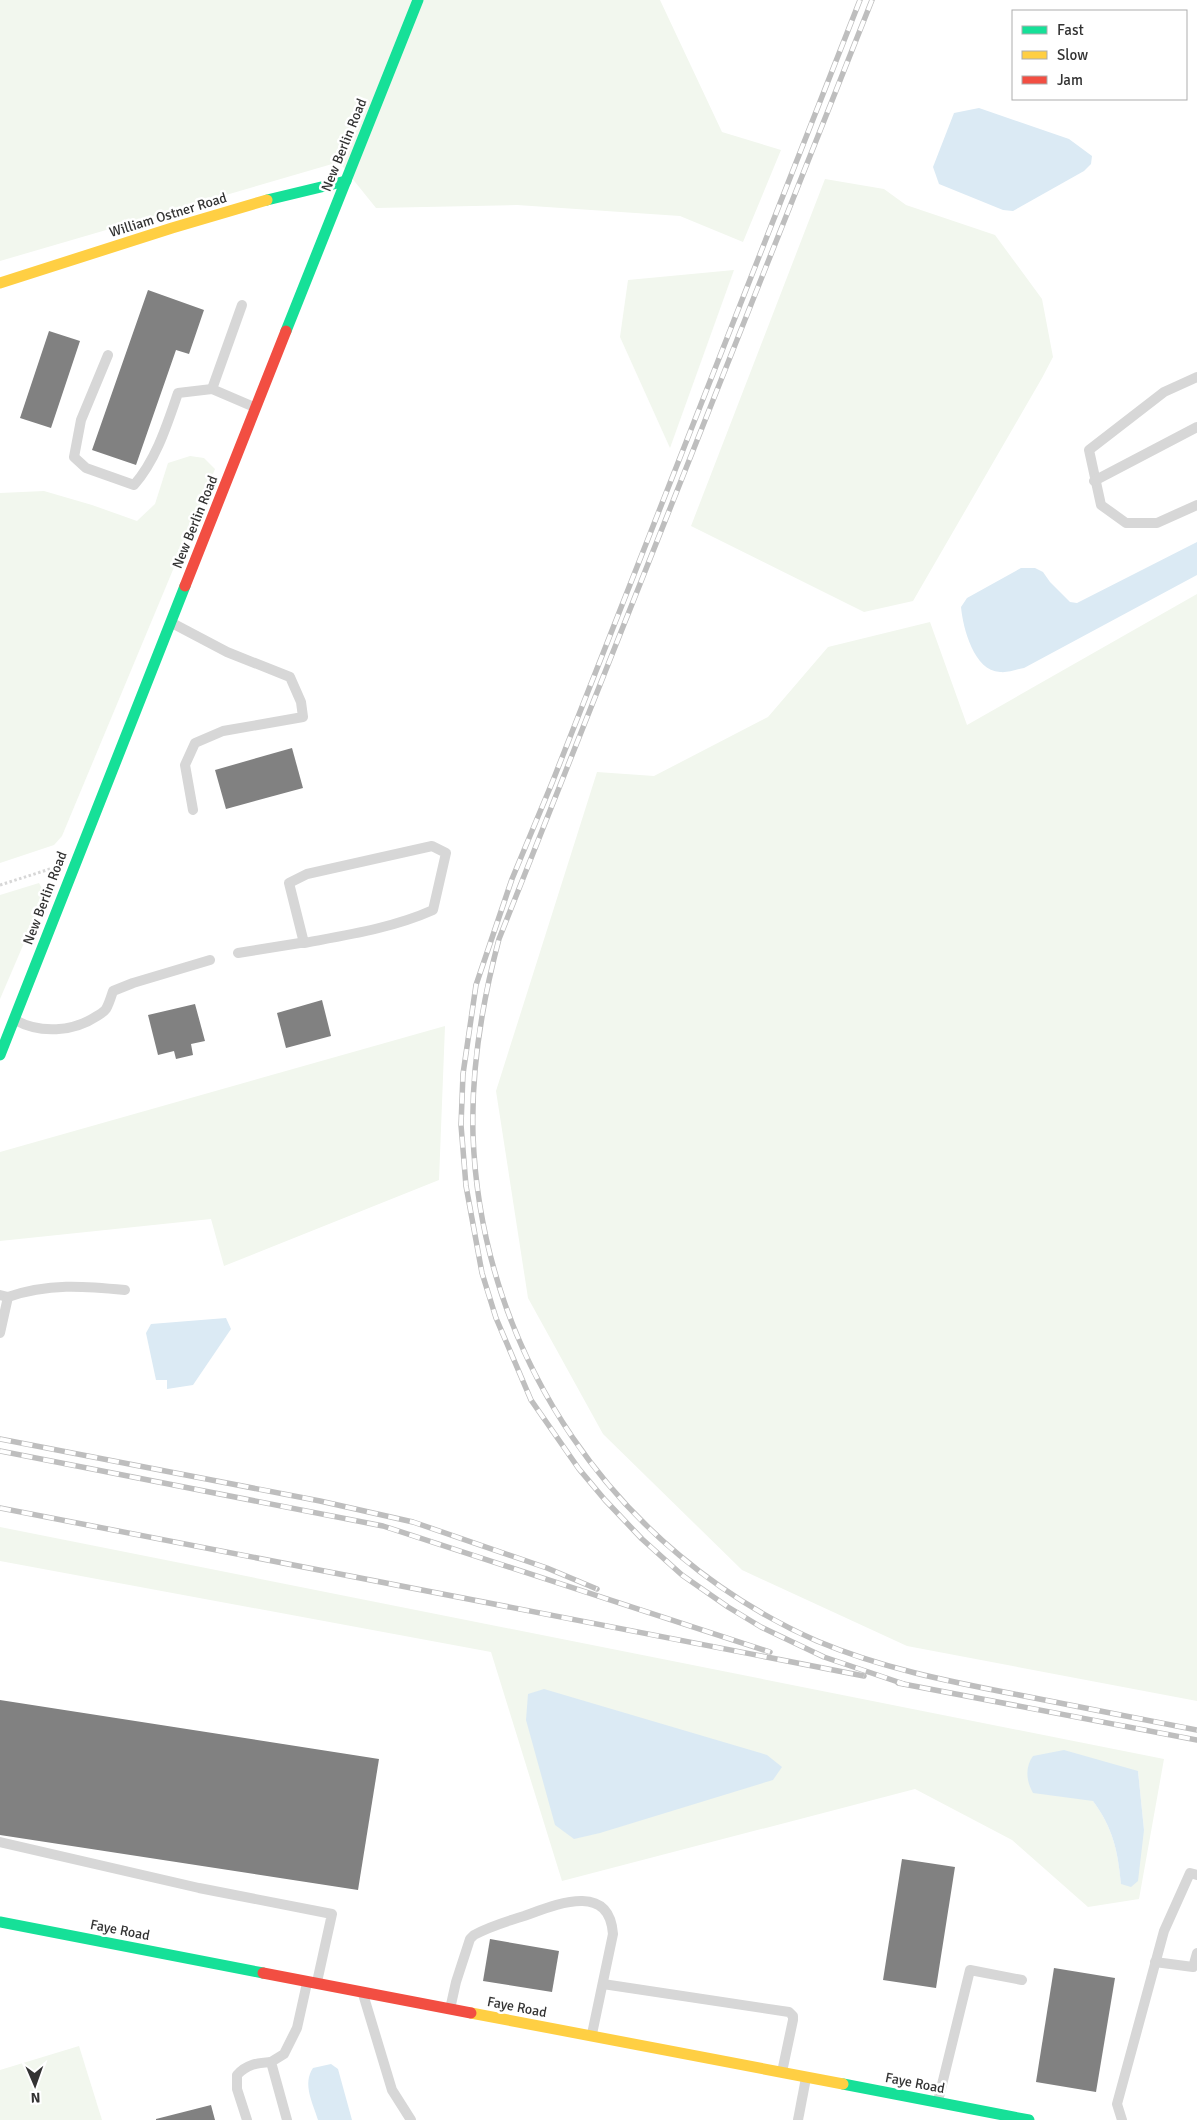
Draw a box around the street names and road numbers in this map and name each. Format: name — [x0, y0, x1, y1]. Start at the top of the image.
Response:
street label: New Berlin Road — [318, 96, 370, 194]
street label: William Ostner Road — [107, 189, 229, 241]
street label: New Berlin Road — [169, 473, 221, 571]
street label: New Berlin Road — [19, 849, 71, 947]
street label: Faye Road — [89, 1916, 151, 1944]
street label: Faye Road — [486, 1993, 548, 2021]
street label: Faye Road — [884, 2069, 946, 2097]

